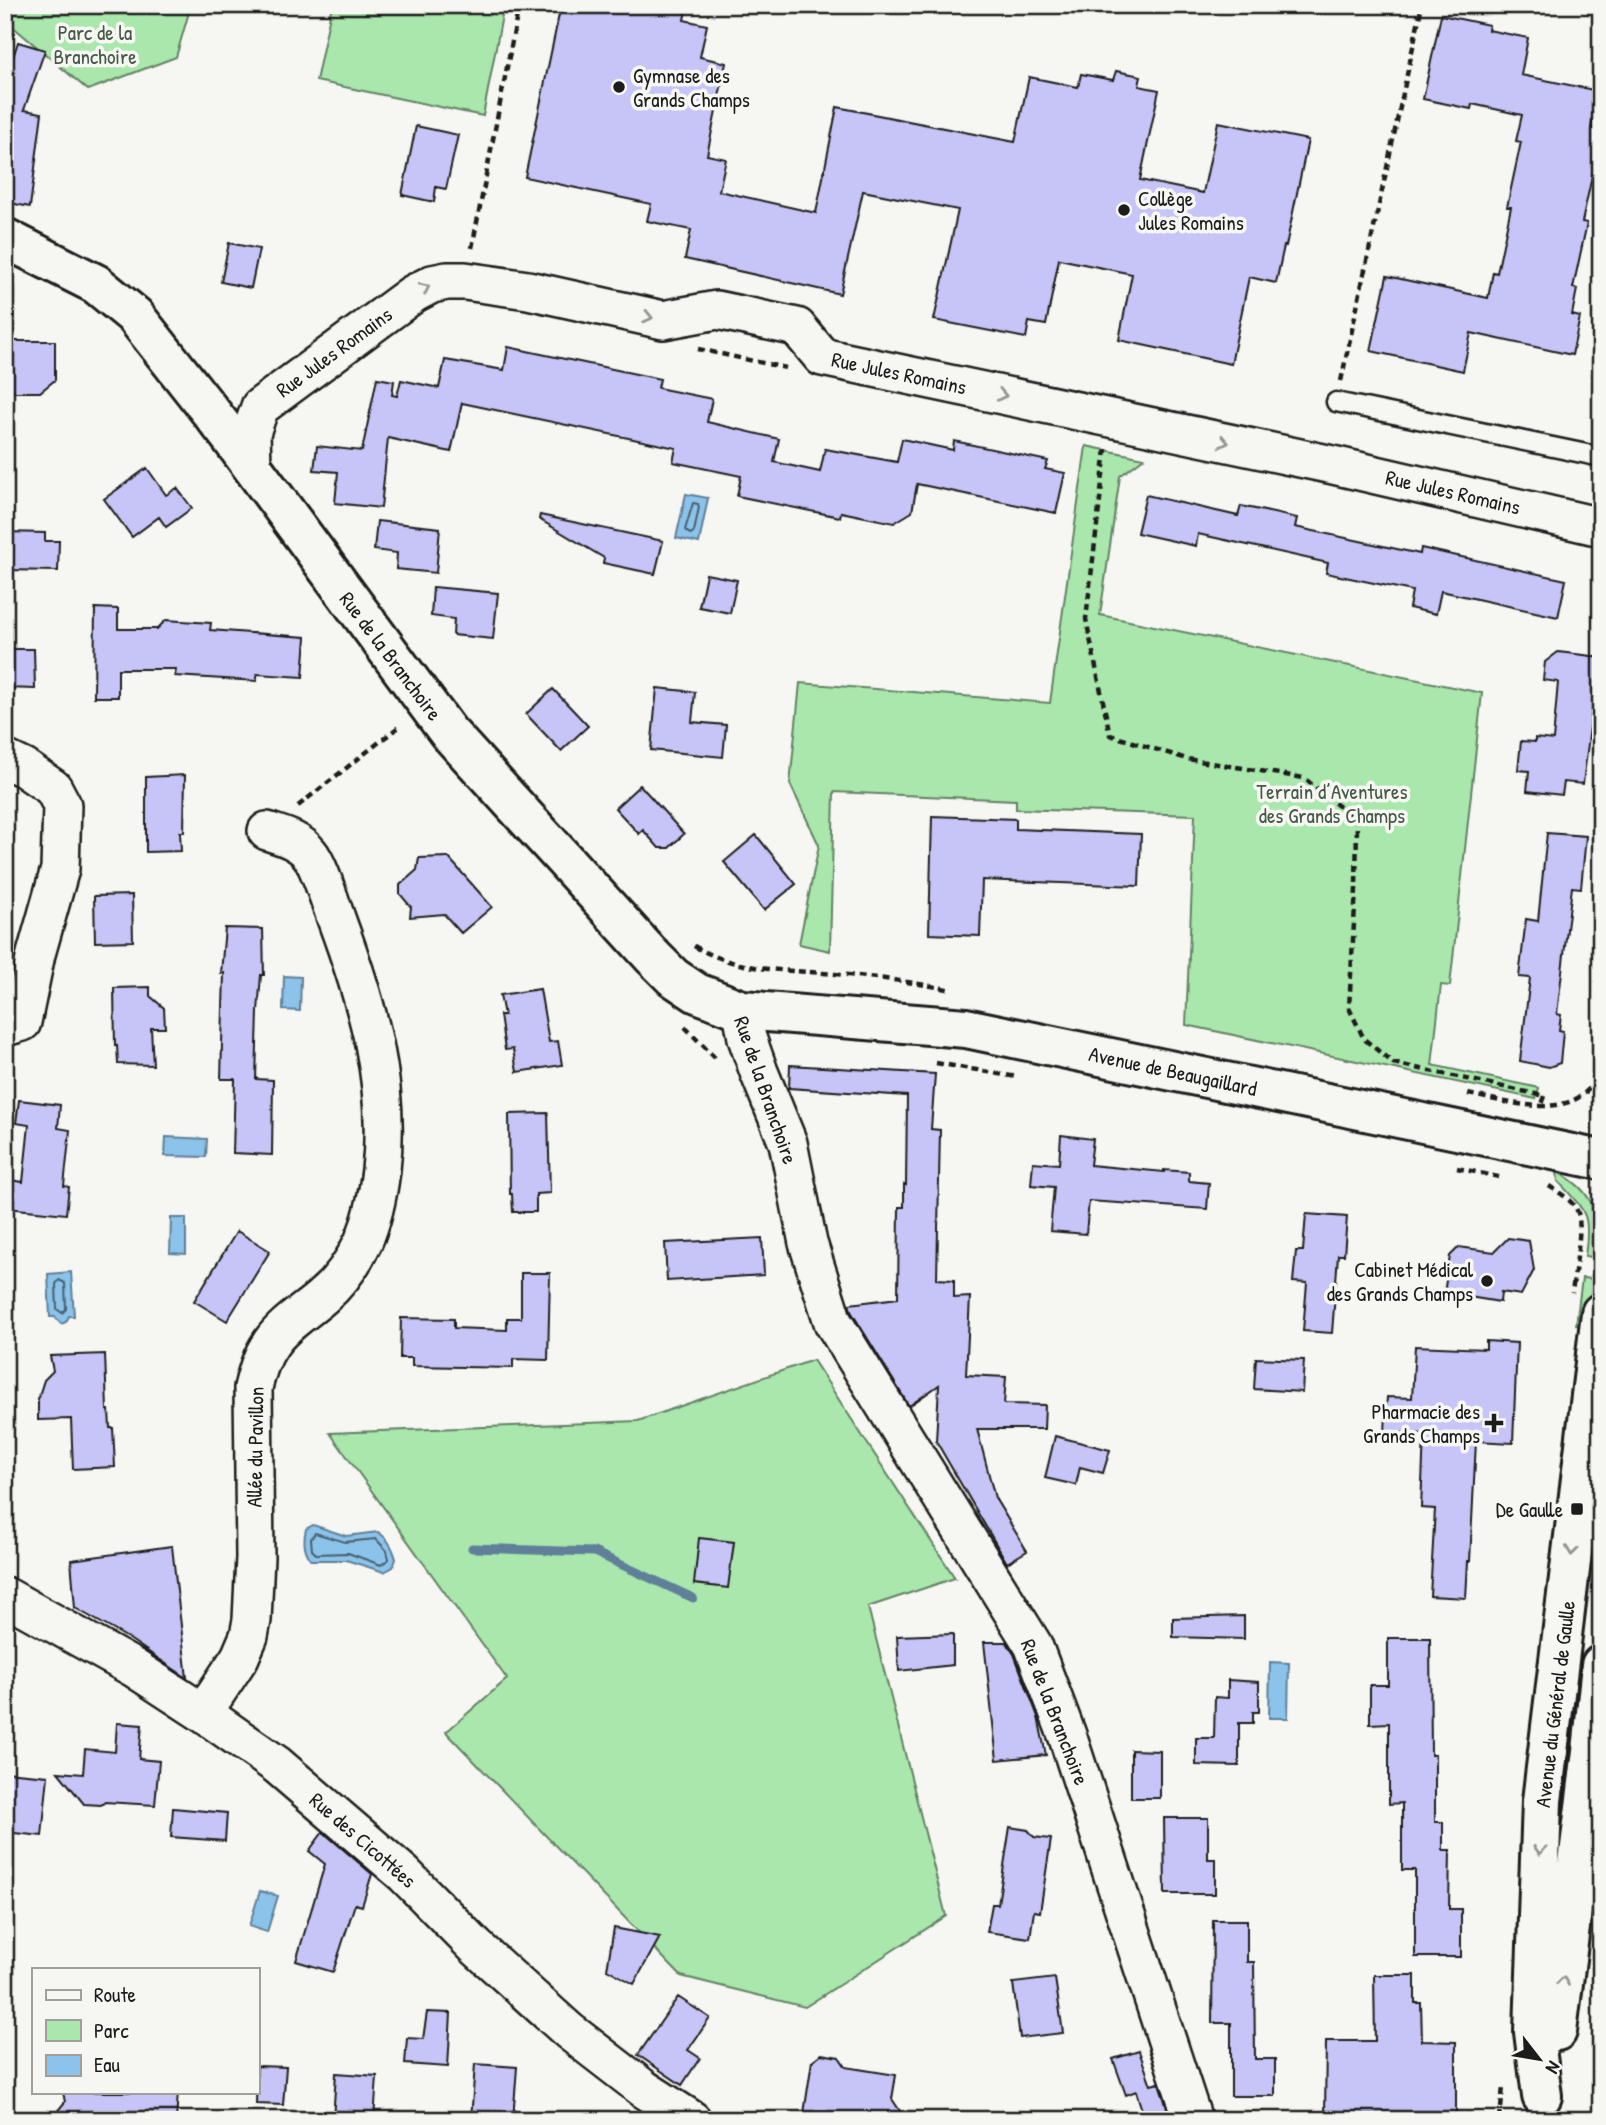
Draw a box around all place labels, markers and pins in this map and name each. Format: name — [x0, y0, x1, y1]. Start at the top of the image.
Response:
place label: Gymnase des Grands Champs — [633, 61, 750, 114]
marker: Gymnase des Grands Champs — [611, 79, 627, 95]
place label: Collège Jules Romains — [1138, 184, 1244, 237]
marker: Collège Jules Romains — [1116, 202, 1132, 218]
place label: Cabinet Médical des Grands Champs — [1327, 1255, 1473, 1308]
marker: Cabinet Médical des Grands Champs — [1479, 1273, 1495, 1289]
place label: Pharmacie des Grands Champs — [1363, 1397, 1480, 1450]
marker: Pharmacie des Grands Champs — [1486, 1415, 1502, 1431]
place label: De Gaulle — [1496, 1495, 1563, 1524]
marker: De Gaulle — [1569, 1501, 1585, 1517]

